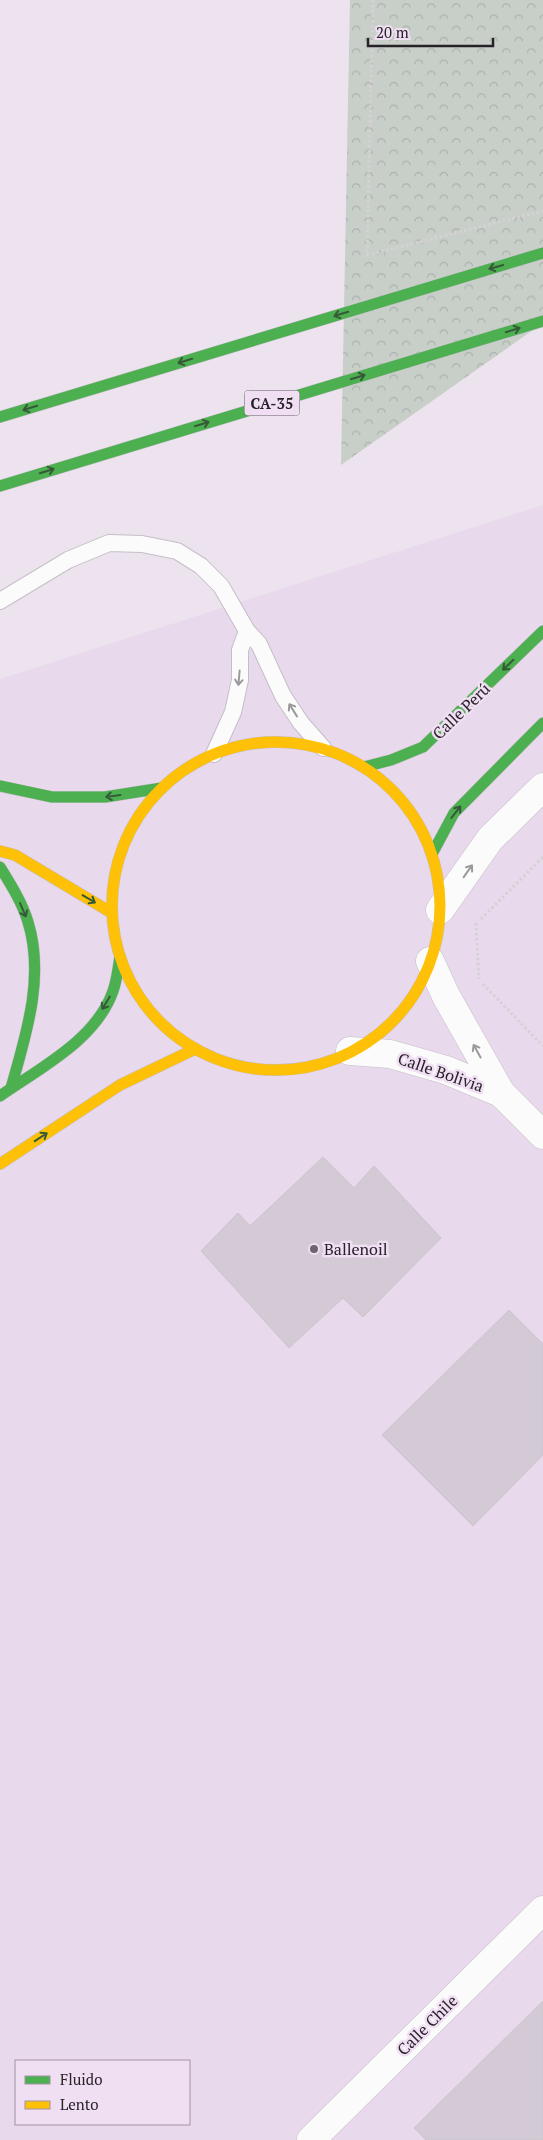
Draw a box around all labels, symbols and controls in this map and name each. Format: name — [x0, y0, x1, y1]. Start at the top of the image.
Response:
scale bar — [368, 15, 493, 47]
text: 20 m — [376, 22, 409, 42]
one-way arrow — [489, 263, 505, 273]
one-way arrow — [333, 309, 349, 319]
one-way arrow — [505, 325, 521, 335]
one-way arrow — [178, 357, 194, 367]
one-way arrow — [349, 372, 365, 382]
road number: CA-35 — [244, 390, 300, 416]
one-way arrow — [22, 404, 38, 414]
one-way arrow — [194, 419, 210, 429]
one-way arrow — [38, 466, 54, 476]
one-way arrow — [502, 659, 514, 671]
one-way arrow — [234, 670, 244, 686]
street label: Calle Perú — [427, 678, 495, 744]
one-way arrow — [287, 704, 297, 718]
one-way arrow — [106, 791, 122, 801]
one-way arrow — [451, 805, 461, 819]
one-way arrow — [463, 864, 473, 878]
one-way arrow — [81, 894, 95, 904]
one-way arrow — [19, 902, 29, 917]
one-way arrow — [101, 996, 111, 1010]
one-way arrow — [472, 1043, 482, 1058]
street label: Calle Bolivia — [395, 1047, 487, 1097]
one-way arrow — [33, 1132, 47, 1142]
place label: Ballenoil — [324, 1238, 388, 1260]
marker: Ballenoil — [308, 1243, 320, 1255]
street label: Calle Chile — [392, 1990, 462, 2060]
legend — [15, 2060, 190, 2125]
text: Fluido — [60, 2069, 102, 2089]
text: Lento — [60, 2094, 99, 2114]

